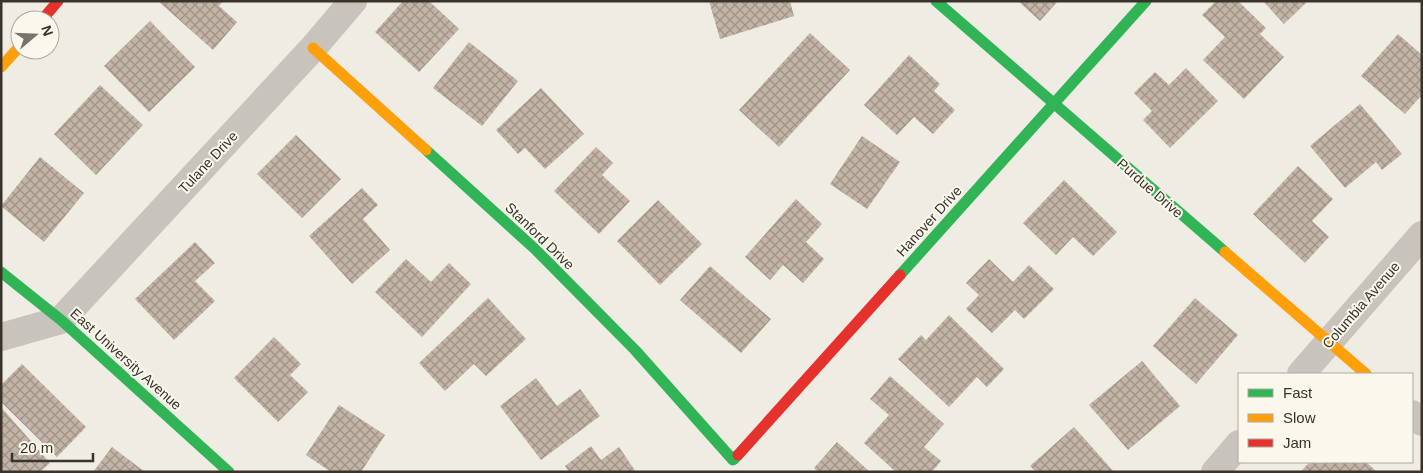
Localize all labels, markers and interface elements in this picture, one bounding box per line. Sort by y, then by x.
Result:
north arrow [10,10,60,60]
text: N [38,23,57,38]
street label: Tulane Drive [175,128,241,196]
street label: Purdue Drive [1114,155,1186,221]
street label: Hanover Drive [893,182,965,260]
street label: Stanford Drive [502,199,578,273]
street label: Columbia Avenue [1319,258,1403,352]
street label: East University Avenue [67,305,185,413]
legend [1238,373,1413,463]
text: Fast [1283,384,1313,401]
text: Slow [1283,409,1316,426]
scale bar [12,430,94,462]
text: Jam [1283,434,1311,451]
text: 20 m [20,439,53,456]

